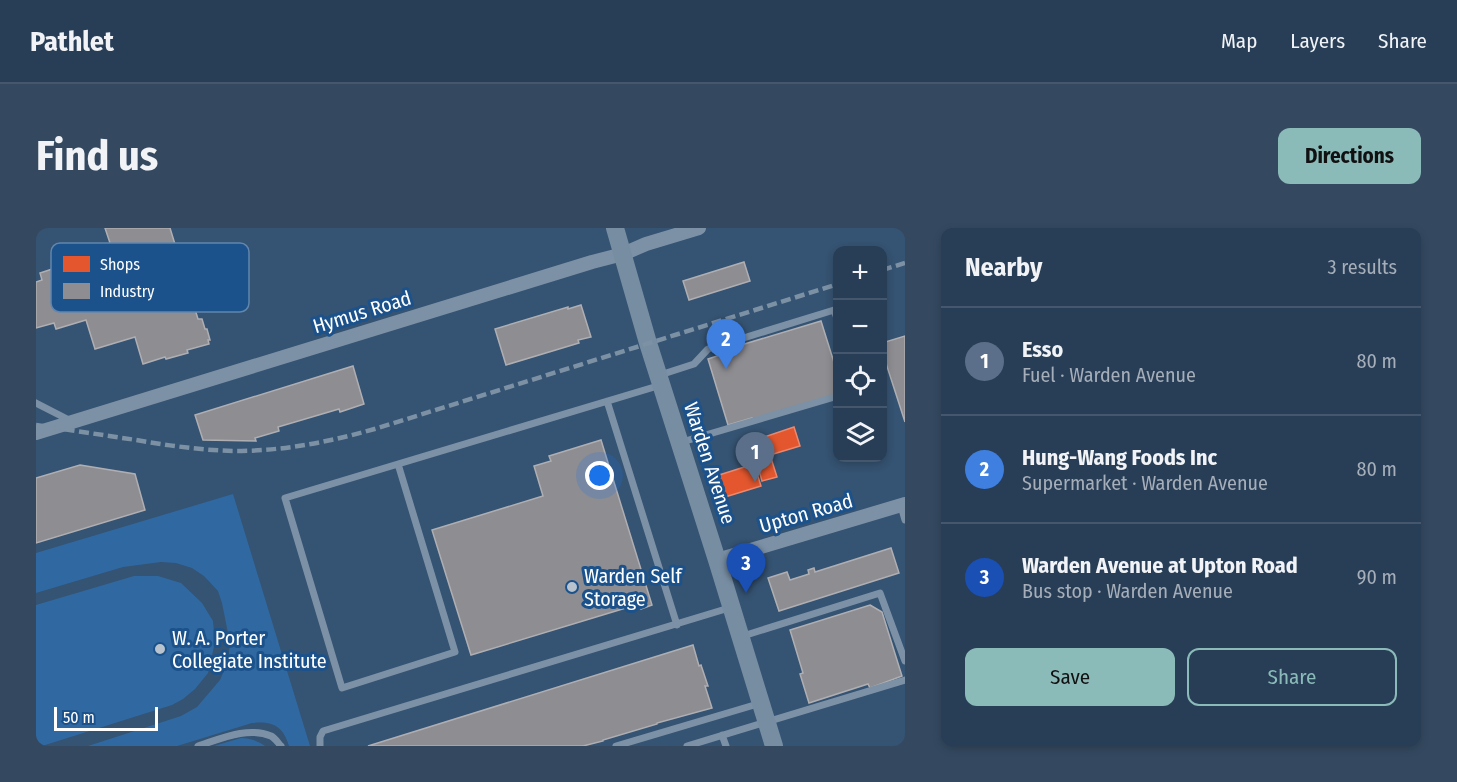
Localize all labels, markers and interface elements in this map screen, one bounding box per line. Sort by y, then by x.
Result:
text: Pathlet [30,25,114,58]
text: Map [1221,28,1257,54]
text: Layers [1290,28,1345,54]
text: Share [1378,28,1427,54]
button: Directions [1278,128,1421,184]
text: Find us [36,131,158,181]
legend [51,243,249,312]
map controls [833,246,887,462]
button: + [833,246,887,300]
text: Nearby [965,252,1042,283]
text: Shops [100,255,140,274]
text: 3 results [1328,255,1397,279]
text: Industry [100,282,155,301]
street label: Hymus Road [310,286,414,338]
button: − [833,300,887,354]
pin: 2 [706,320,746,369]
text: Esso [1022,336,1063,363]
text: 1 [980,349,989,373]
text: 80 m [1357,349,1397,373]
button: locate [833,354,887,408]
text: Fuel · Warden Avenue [1022,363,1196,387]
street label: Warden Avenue [679,399,741,527]
button: layers [833,408,887,462]
pin: 1 [736,432,774,482]
text: Hung-Wang Foods Inc [1022,444,1217,471]
text: 2 [980,457,989,481]
text: 80 m [1357,457,1397,481]
your location [585,461,614,490]
text: Supermarket · Warden Avenue [1022,471,1268,495]
street label: Upton Road [757,488,855,538]
pin: 3 [726,544,766,593]
text: Warden Avenue at Upton Road [1022,552,1298,579]
place label: Warden Self Storage [584,564,684,611]
text: 3 [980,565,989,589]
text: 90 m [1357,565,1397,589]
text: Bus stop · Warden Avenue [1022,579,1233,603]
marker: Warden Self Storage [565,580,579,594]
place label: W. A. Porter Collegiate Institute [172,626,327,673]
marker: W. A. Porter Collegiate Institute [153,642,167,656]
button: Save [965,648,1175,706]
button: Share [1187,648,1397,706]
scale bar [54,704,158,732]
text: 50 m [63,708,95,727]

